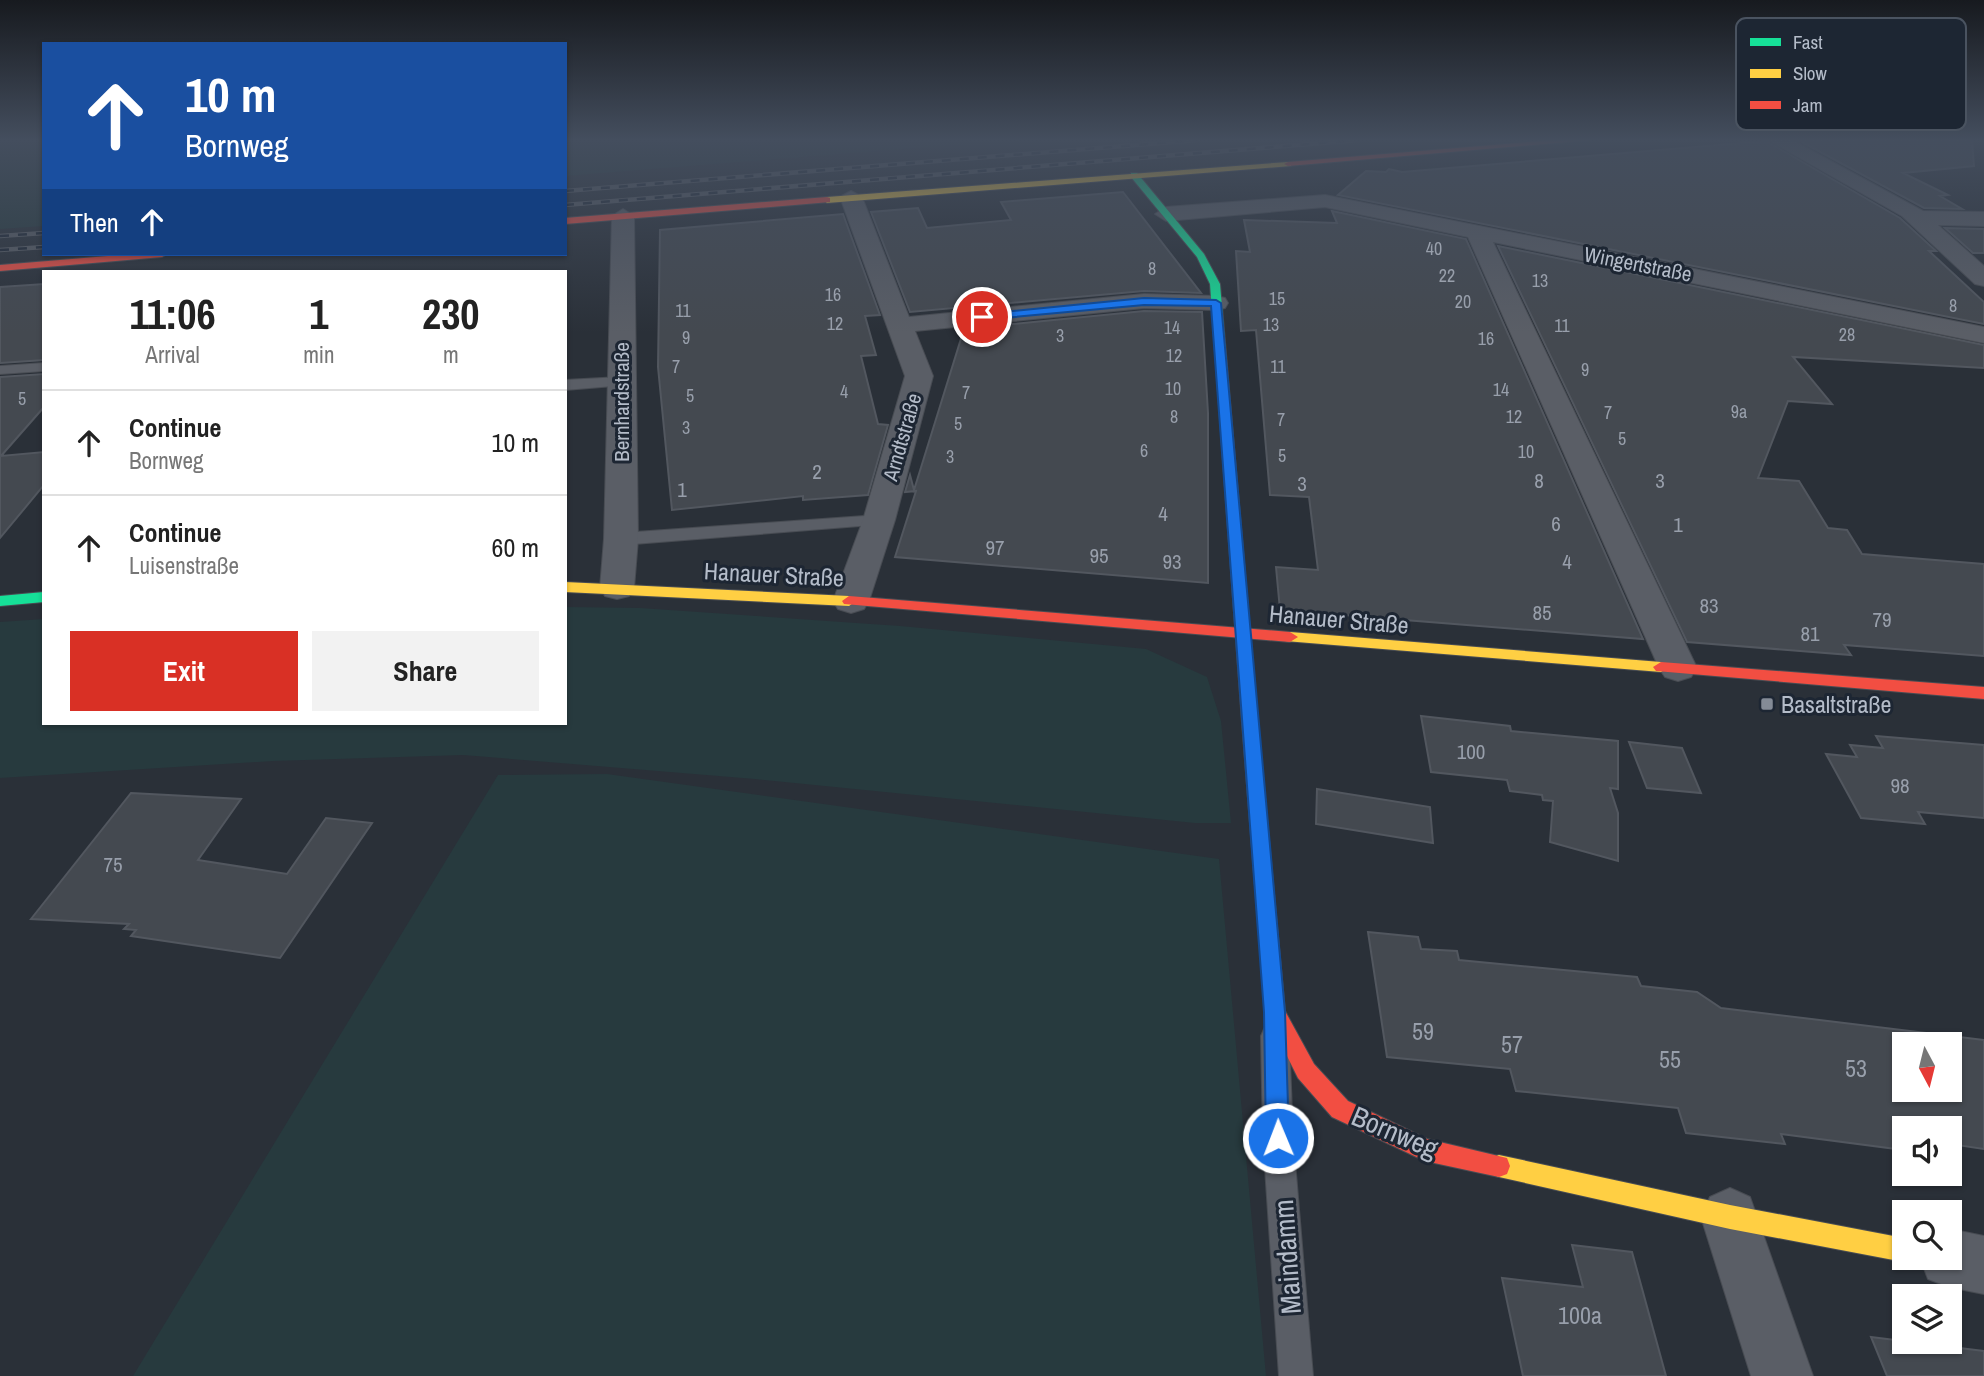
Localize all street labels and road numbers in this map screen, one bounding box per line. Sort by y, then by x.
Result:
street label: Wingertstraße [1582,239,1694,289]
street label: Bernhardstraße [607,342,636,462]
street label: Arndtstraße [875,390,928,485]
street label: Hanauer Straße [703,554,845,594]
street label: Hanauer Straße [1268,597,1410,641]
street label: Bornweg [1346,1097,1444,1167]
street label: Maindamm [1264,1198,1310,1316]

